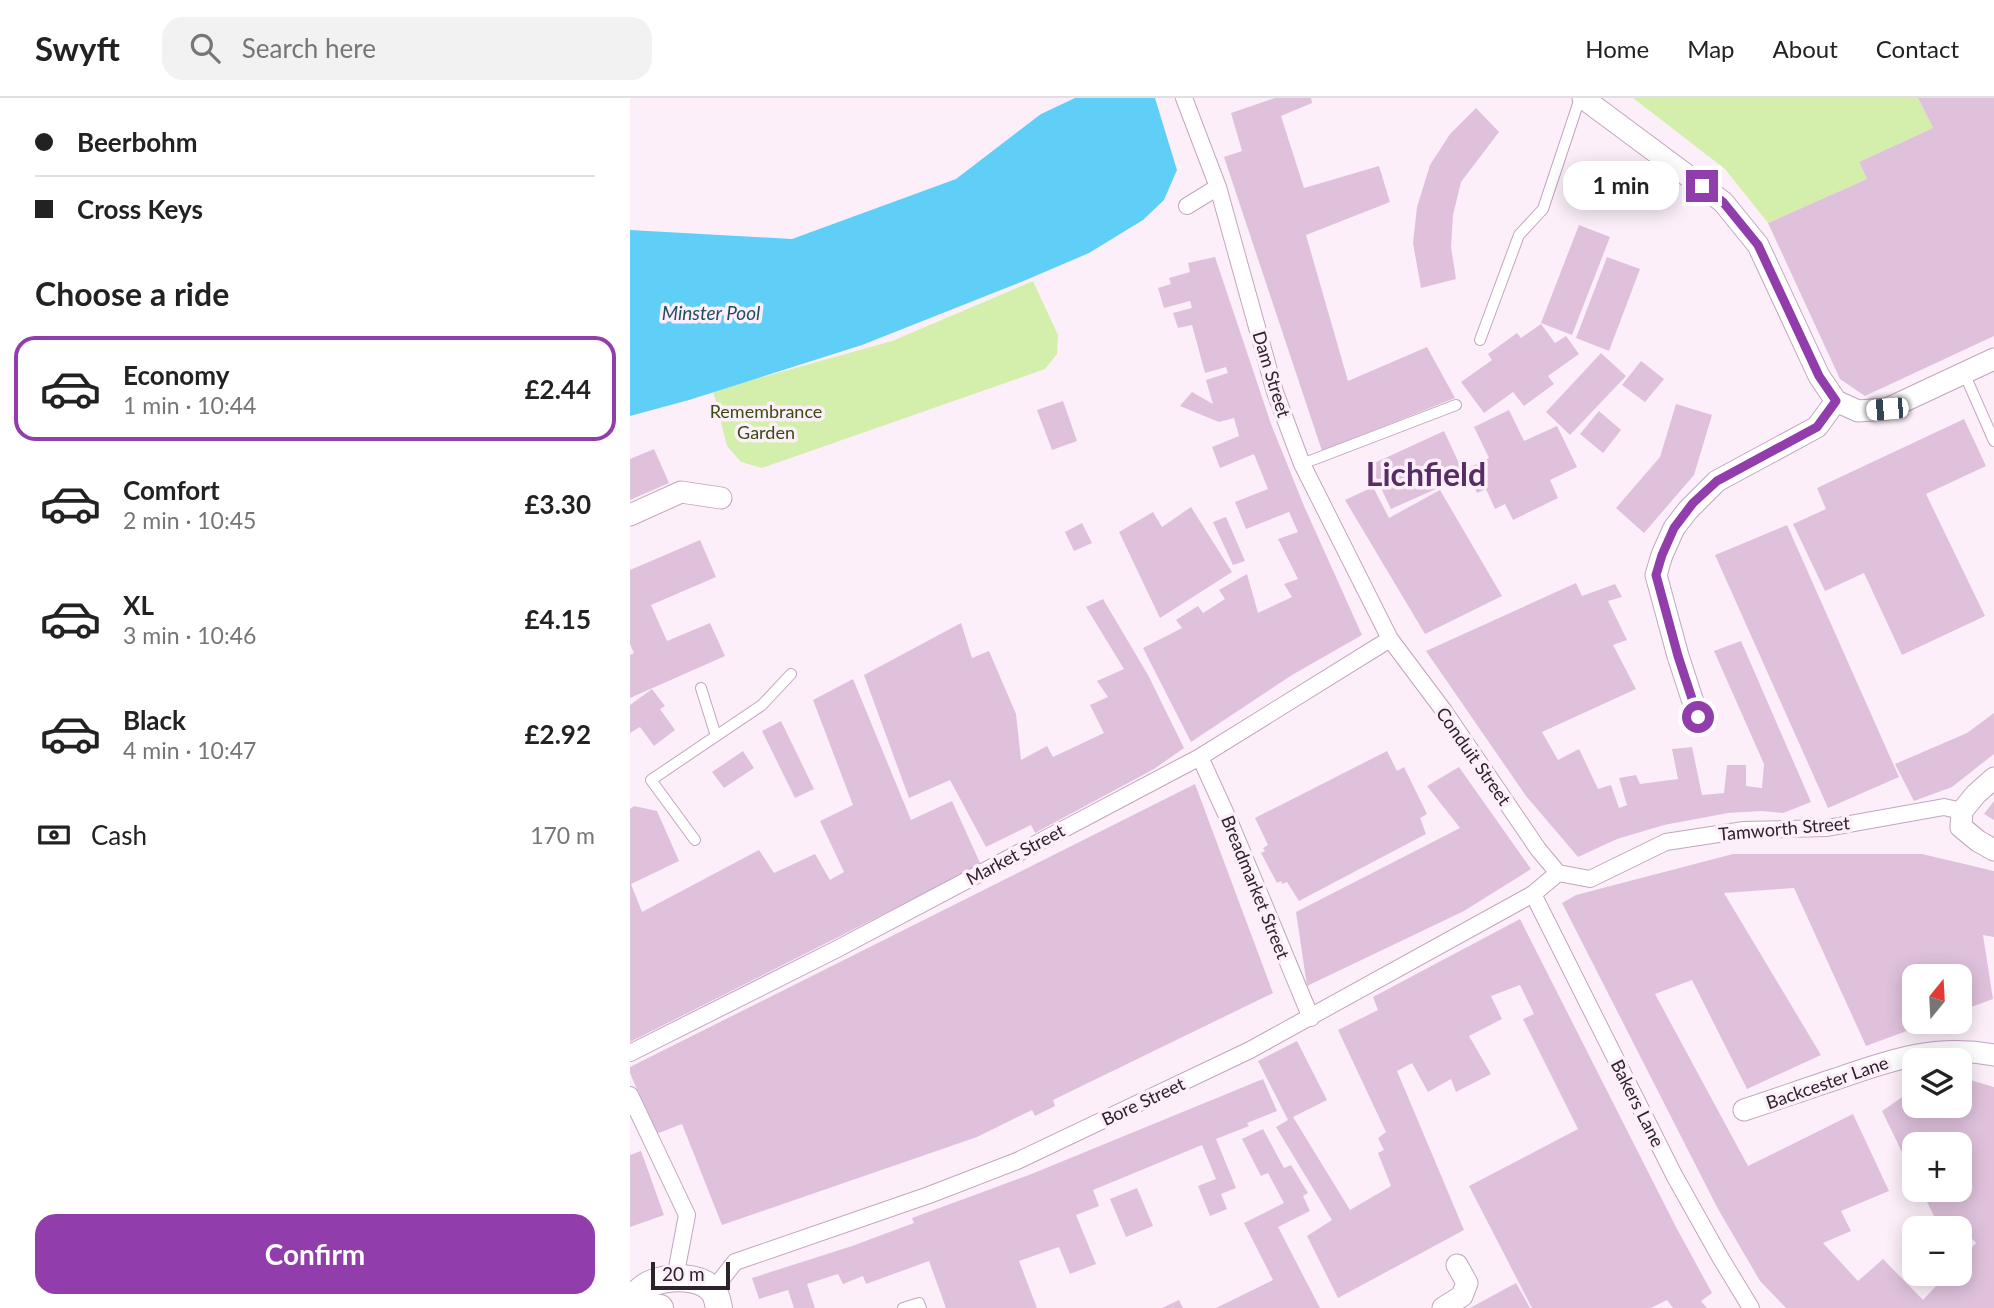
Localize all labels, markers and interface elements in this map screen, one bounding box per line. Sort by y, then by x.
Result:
search box [162,17,652,80]
text: Swyft [35,28,120,68]
icon: search [186,29,224,67]
text: Search here [242,32,376,64]
text: Home [1585,34,1649,63]
text: Map [1687,34,1735,63]
text: About [1773,34,1838,63]
text: Contact [1876,34,1959,63]
text: Beerbohm [77,126,198,158]
callout: 1 min [1562,162,1678,210]
route end [1686,170,1718,202]
text: 1 min [1592,171,1650,199]
text: Cross Keys [77,193,203,225]
text: Choose a ride [35,274,229,313]
water label: Minster Pool [662,301,760,324]
street label: Dam Street [1248,328,1296,420]
icon: car [39,357,102,420]
text: Economy [123,359,229,391]
text: £2.44 [525,373,591,405]
text: 1 min · 10:44 [123,391,256,419]
car [1866,397,1909,421]
park label: Remembrance Garden [710,400,822,443]
district label: Lichfield [1366,454,1486,493]
icon: car [39,472,102,535]
text: Comfort [123,474,220,506]
text: £3.30 [525,488,591,520]
text: 2 min · 10:45 [123,506,256,534]
icon: car [39,587,102,650]
text: XL [123,589,154,621]
text: £4.15 [525,603,591,635]
text: 3 min · 10:46 [123,621,256,649]
route start [1682,701,1714,733]
icon: car [39,702,102,765]
street label: Conduit Street [1432,703,1516,810]
text: Black [123,704,186,736]
text: £2.92 [525,718,591,750]
text: 4 min · 10:47 [123,736,256,764]
street label: Tamworth Street [1718,811,1851,845]
street label: Breadmarket Street [1217,812,1295,963]
icon: cash [35,816,73,854]
text: Cash [91,819,147,851]
street label: Market Street [962,819,1069,889]
text: 170 m [530,821,595,849]
north arrow [1902,964,1972,1034]
map controls [1902,964,1972,1286]
button: layers [1902,1048,1972,1118]
street label: Backcester Lane [1763,1051,1891,1113]
street label: Bakers Lane [1607,1056,1669,1150]
street label: Bore Street [1098,1072,1189,1130]
button: + [1902,1132,1972,1202]
button: Confirm [35,1214,595,1294]
button: − [1902,1216,1972,1286]
scale bar [651,1259,730,1291]
text: 20 m [662,1262,705,1285]

